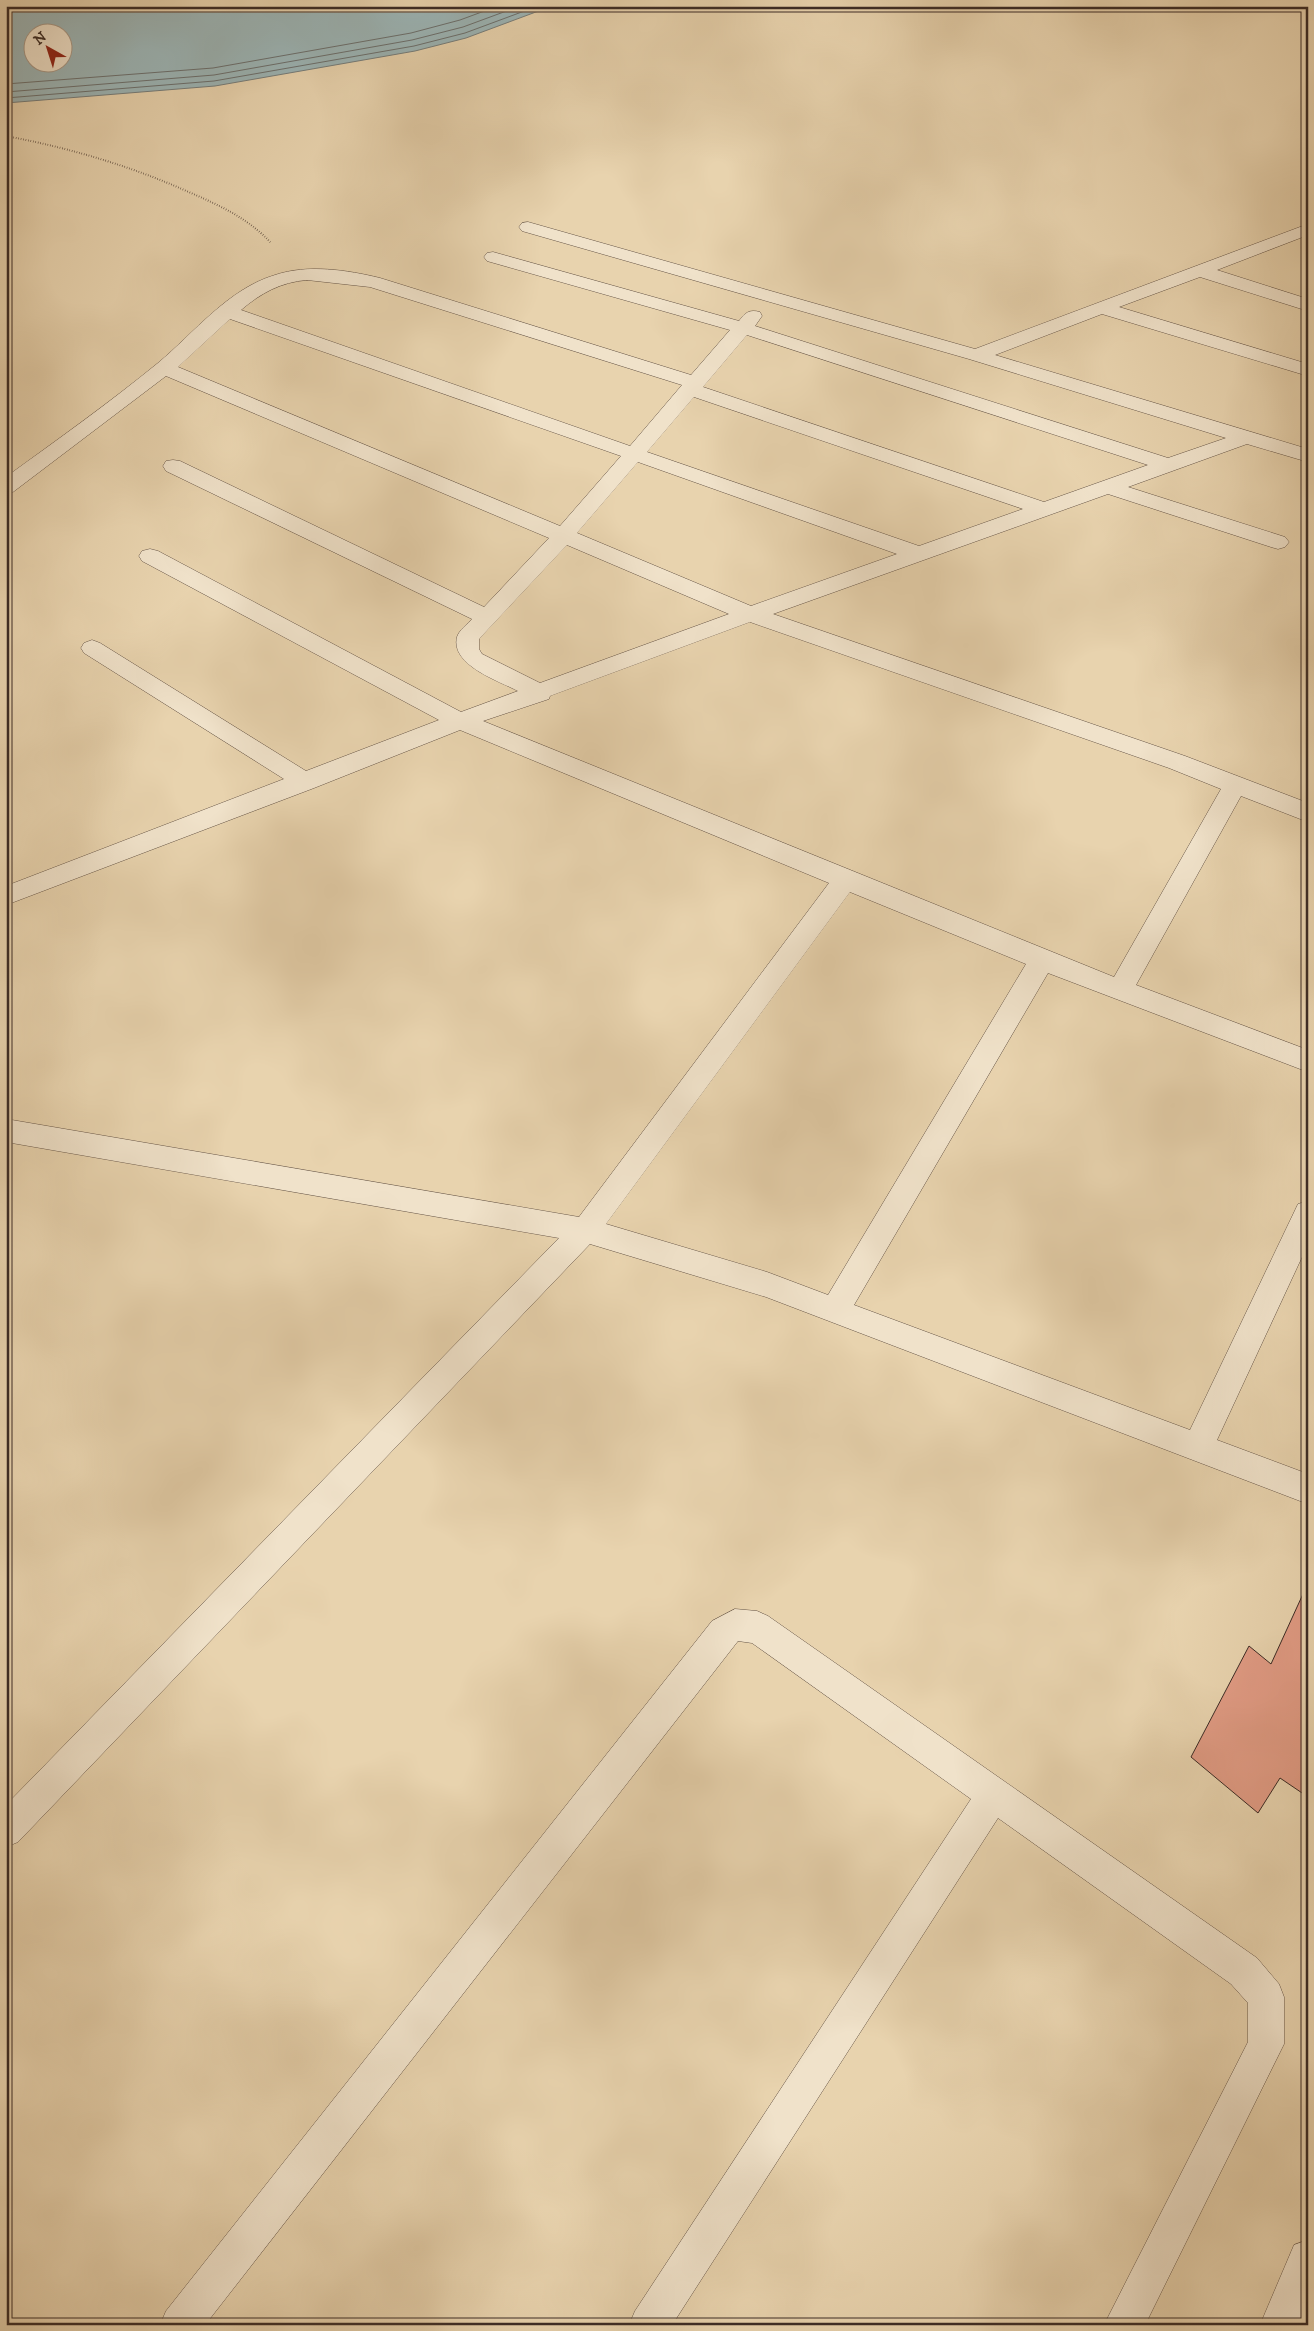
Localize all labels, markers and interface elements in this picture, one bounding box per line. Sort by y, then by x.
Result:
north arrow [22,22,72,72]
text: N [30,28,51,49]

